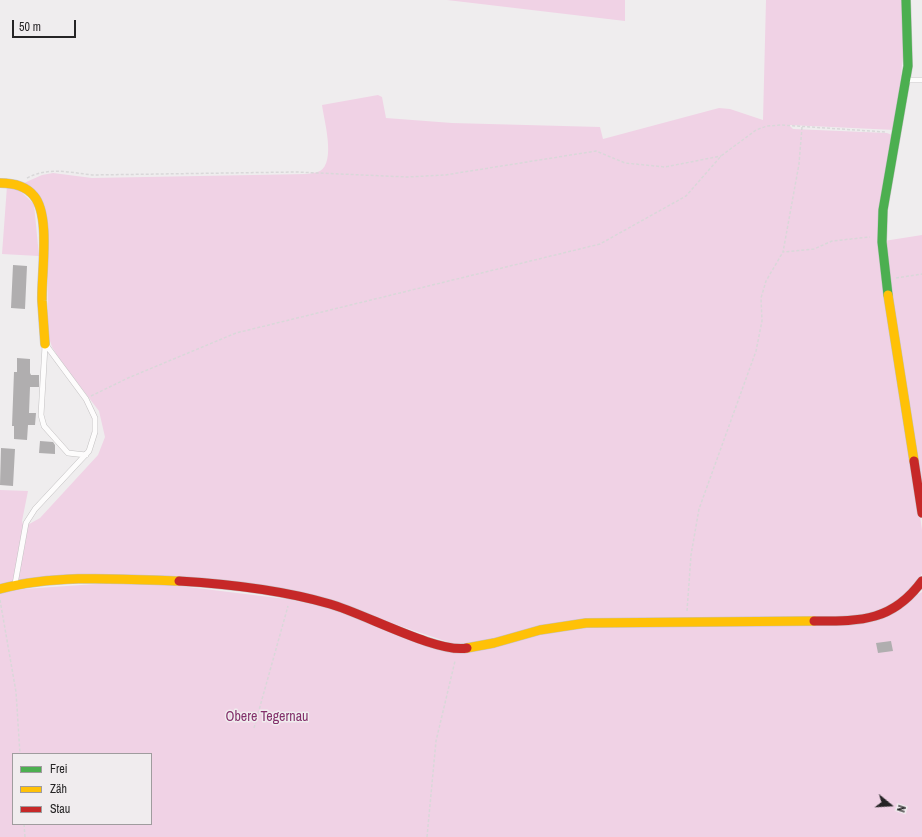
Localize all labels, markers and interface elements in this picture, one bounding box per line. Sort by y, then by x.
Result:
scale bar [14,12,78,38]
text: 50 m [19,19,41,35]
park label: Obere Tegernau [226,709,308,725]
legend [12,753,152,825]
text: Frei [50,761,68,777]
text: Zäh [50,781,67,797]
north arrow [870,785,910,825]
text: Stau [50,801,70,817]
text: N [894,803,909,814]

